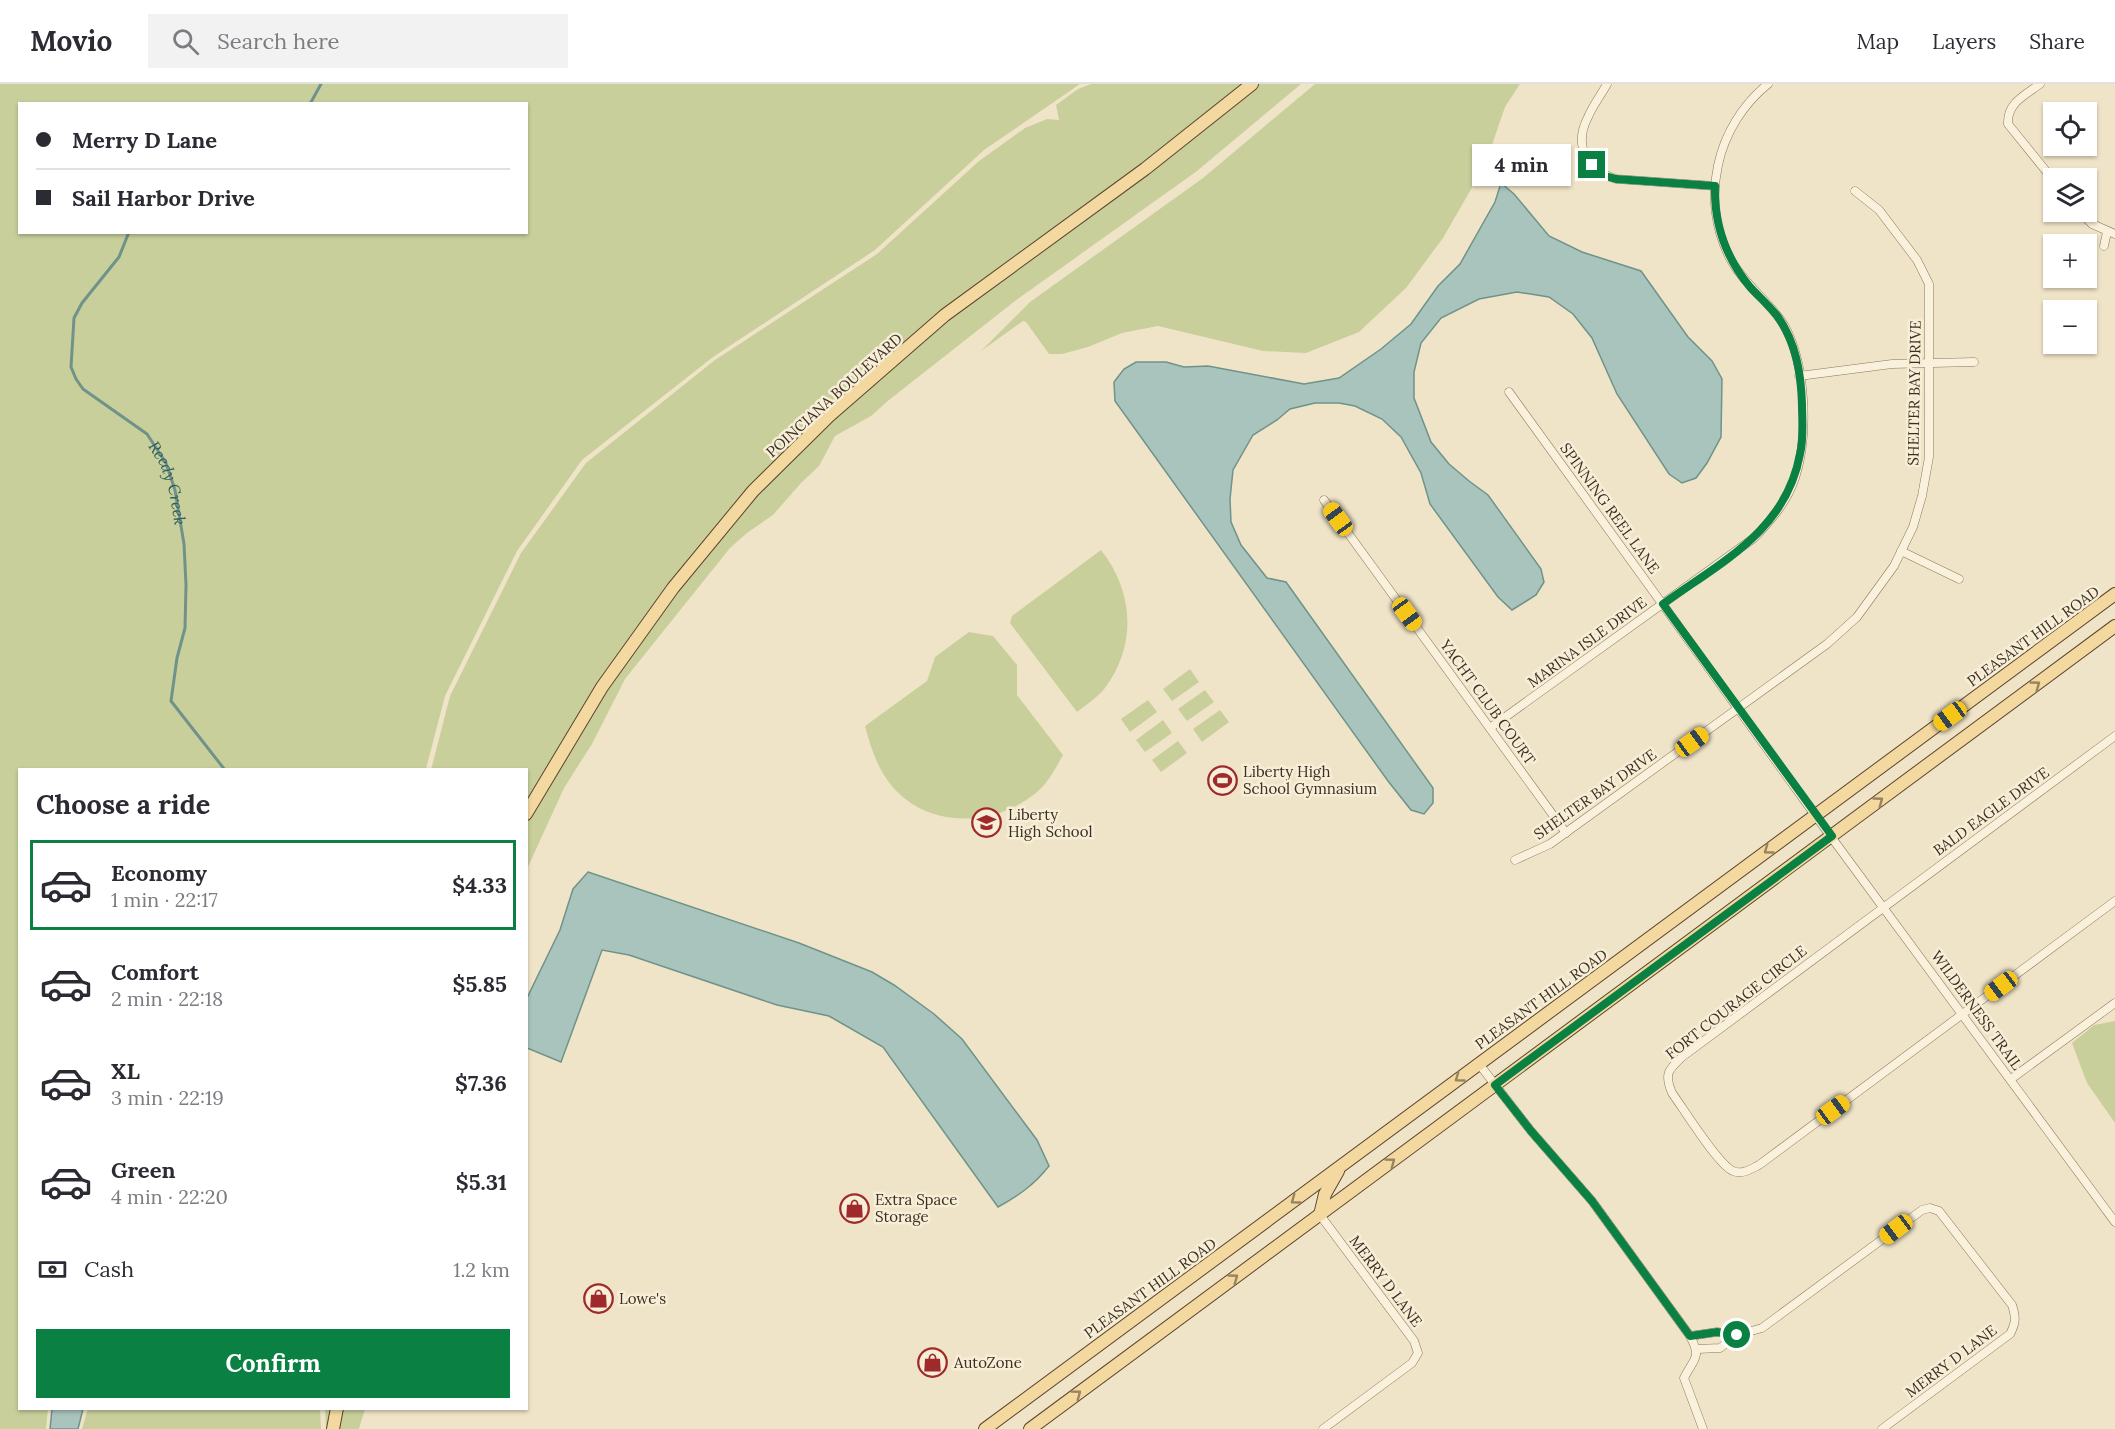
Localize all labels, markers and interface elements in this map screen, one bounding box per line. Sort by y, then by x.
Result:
search box [148,14,568,68]
text: Movio [30,23,112,59]
icon: search [169,25,202,58]
text: Search here [217,27,339,55]
text: Map [1856,28,1899,55]
text: Layers [1932,28,1996,55]
text: Share [2029,28,2085,55]
map controls [2043,102,2097,354]
button: locate [2043,102,2097,156]
text: Merry D Lane [72,126,217,154]
callout: 4 min [1472,144,1571,186]
route end [1578,151,1605,178]
text: 4 min [1495,152,1548,177]
button: layers [2043,168,2097,222]
text: Sail Harbor Drive [72,184,255,212]
button: + [2043,234,2097,288]
button: − [2043,300,2097,354]
street label: SHELTER BAY DRIVE [1903,320,1925,466]
street label: POINCIANA BOULEVARD [762,329,906,461]
water label: Reedy Creek [144,437,191,527]
street label: SPINNING REEL LANE [1556,439,1664,577]
car [1320,499,1356,539]
street label: PLEASANT HILL ROAD [1963,582,2103,690]
street label: MARINA ISLE DRIVE [1524,592,1650,692]
car [1389,594,1425,634]
street label: YACHT CLUB COURT [1436,635,1540,769]
one-way arrow [2029,681,2040,692]
car [1930,698,1970,734]
car [1672,724,1712,760]
street label: SHELTER BAY DRIVE [1530,745,1660,843]
place label: Liberty High School Gymnasium [1243,762,1377,798]
street label: BALD EAGLE DRIVE [1929,763,2053,859]
sports icon: Liberty High School Gymnasium [1206,764,1238,796]
text: Choose a ride [36,787,210,821]
one-way arrow [1872,797,1883,808]
place label: Liberty High School [1008,805,1093,841]
school or university icon: Liberty High School [971,807,1003,839]
one-way arrow [1764,843,1775,854]
icon: car [39,858,93,912]
text: Economy [111,859,207,887]
text: $4.33 [452,871,507,899]
text: 1 min · 22:17 [111,887,218,912]
street label: FORT COURAGE CIRCLE [1662,941,1810,1063]
street label: PLEASANT HILL ROAD [1471,945,1611,1053]
street label: WILDERNESS TRAIL [1927,947,2027,1074]
icon: car [39,957,93,1011]
text: Comfort [111,958,199,986]
car [1981,968,2021,1004]
text: $5.85 [453,970,507,998]
text: 2 min · 22:18 [111,986,223,1011]
icon: car [39,1056,93,1110]
text: XL [111,1057,140,1085]
text: $7.36 [455,1069,507,1097]
one-way arrow [1455,1071,1466,1082]
text: 3 min · 22:19 [111,1085,224,1110]
car [1813,1092,1853,1128]
icon: car [39,1155,93,1209]
text: Green [111,1156,176,1184]
one-way arrow [1384,1158,1395,1169]
text: $5.31 [456,1168,507,1196]
text: 4 min · 22:20 [111,1184,228,1209]
place label: Extra Space Storage [875,1190,957,1226]
shop icon: Extra Space Storage [838,1192,870,1224]
one-way arrow [1290,1193,1301,1204]
car [1876,1211,1916,1247]
street label: MERRY D LANE [1345,1232,1427,1330]
street label: PLEASANT HILL ROAD [1080,1234,1220,1342]
icon: cash [36,1253,69,1286]
text: Cash [84,1255,134,1283]
text: 1.2 km [453,1257,510,1282]
one-way arrow [1228,1274,1239,1285]
shop icon: Lowe's [582,1282,614,1314]
place label: Lowe's [619,1289,666,1308]
street label: MERRY D LANE [1902,1320,2000,1402]
route start [1723,1321,1750,1348]
button: Confirm [36,1329,510,1398]
shop icon: AutoZone [917,1346,949,1378]
place label: AutoZone [953,1353,1022,1372]
one-way arrow [1071,1390,1082,1401]

